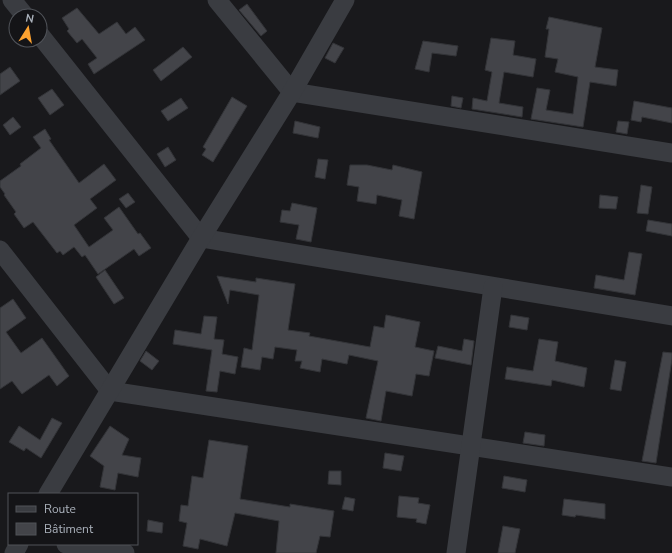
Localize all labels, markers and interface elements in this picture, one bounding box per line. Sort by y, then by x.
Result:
north arrow [8,8,48,48]
text: N [24,11,35,27]
legend [8,493,138,545]
text: Route [44,501,76,517]
text: Bâtiment [44,521,94,537]

